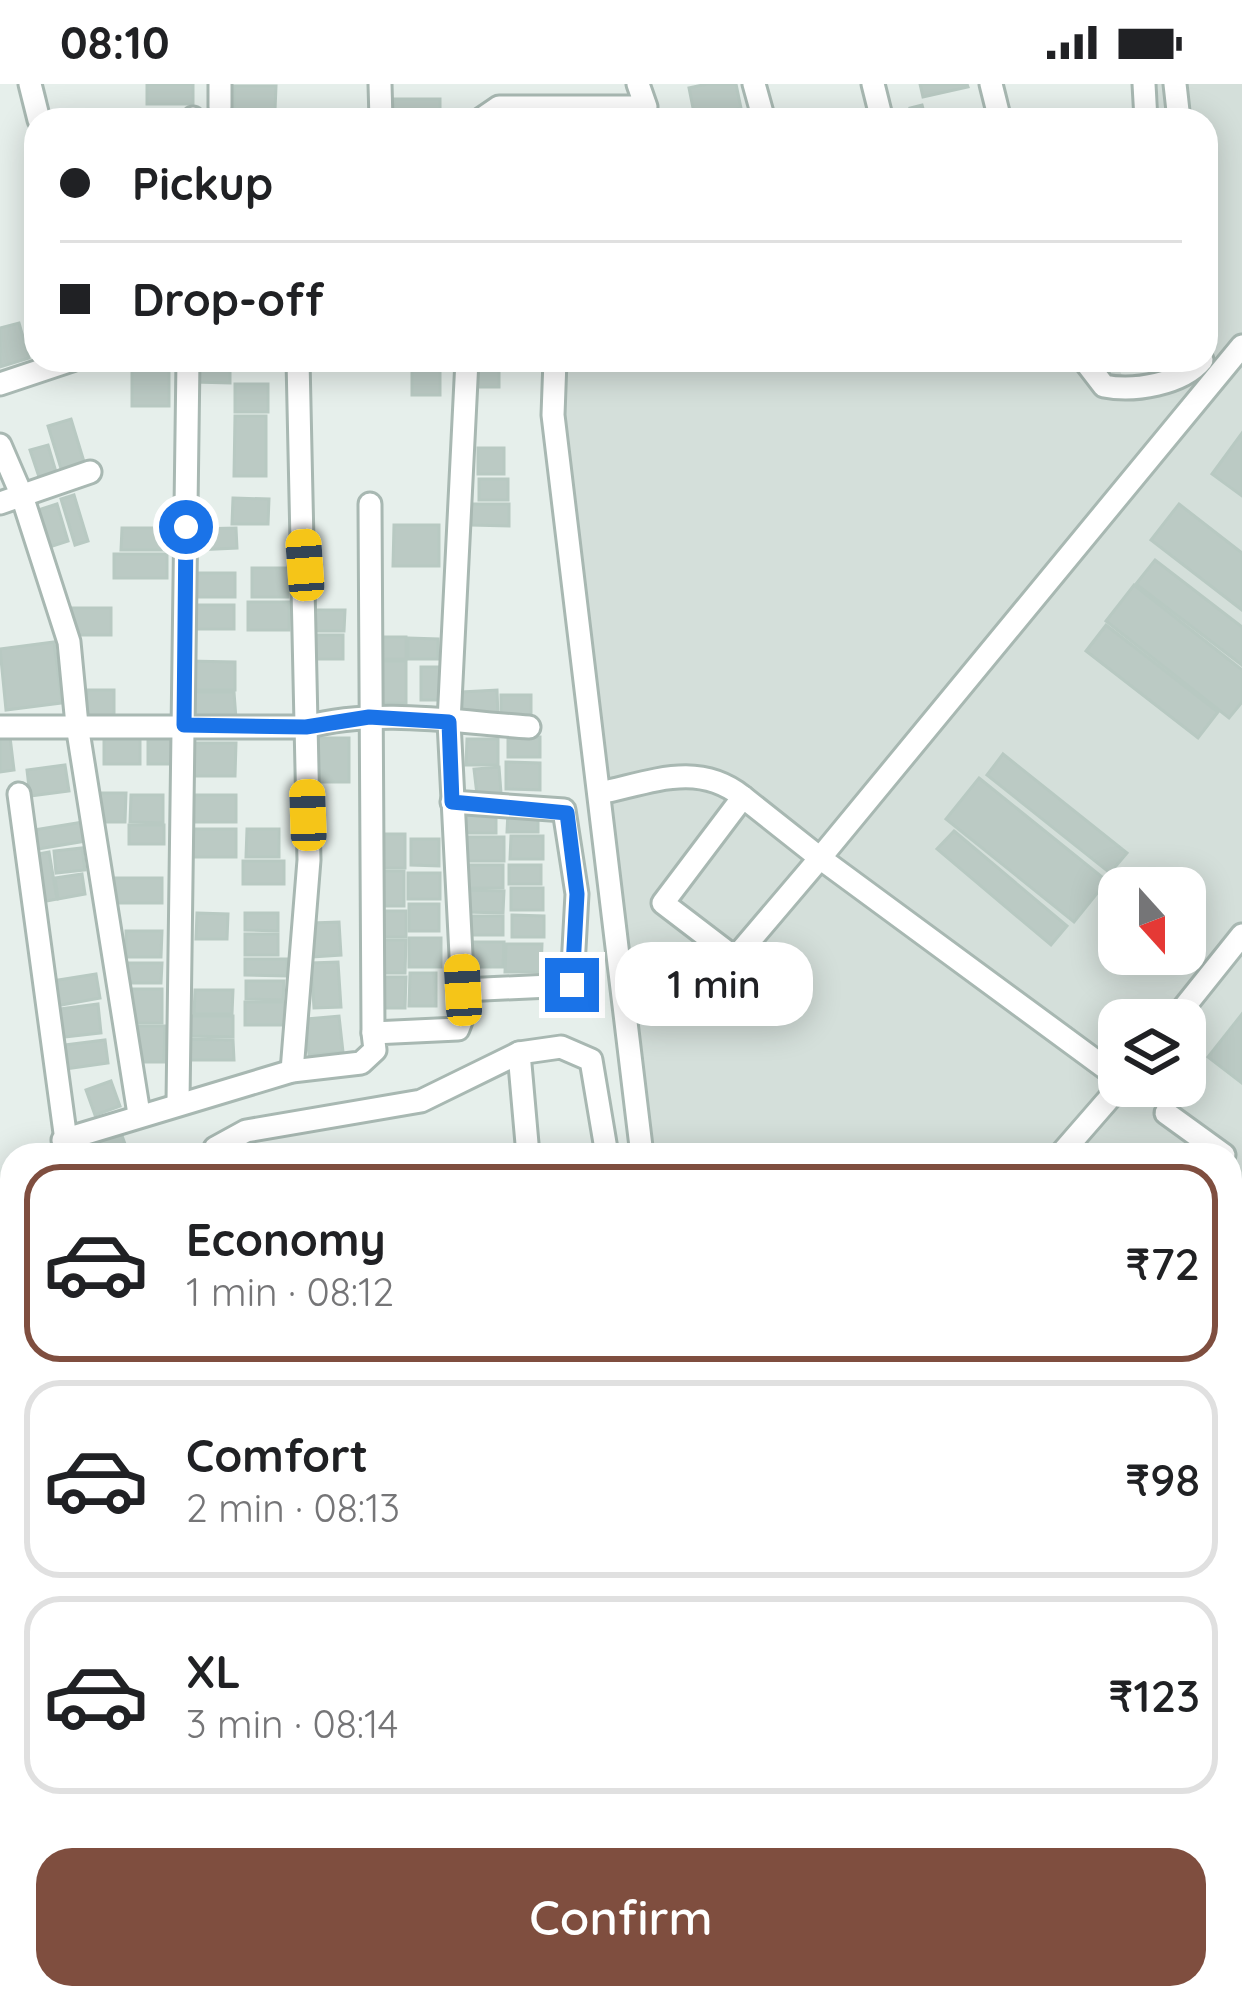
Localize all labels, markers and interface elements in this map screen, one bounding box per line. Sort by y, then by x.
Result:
text: 08:10 [60,14,170,70]
text: Pickup [132,155,273,211]
text: Drop-off [132,271,324,327]
route start [159,500,213,554]
car [285,528,325,602]
car [289,778,327,852]
north arrow [1098,867,1206,975]
map controls [1098,867,1206,1107]
callout: 1 min [614,943,812,1027]
car [443,953,483,1027]
route end [545,958,599,1012]
text: 1 min [667,959,761,1008]
button: layers [1098,999,1206,1107]
icon: car [42,1209,150,1317]
text: Economy [186,1211,386,1267]
text: ₹72 [1125,1235,1200,1291]
text: 1 min · 08:12 [186,1267,394,1316]
icon: car [42,1425,150,1533]
text: Comfort [186,1427,368,1483]
text: ₹98 [1125,1451,1200,1507]
text: 2 min · 08:13 [186,1483,400,1532]
icon: car [42,1641,150,1749]
text: XL [186,1643,241,1699]
text: ₹123 [1108,1667,1200,1723]
text: 3 min · 08:14 [186,1699,398,1748]
button: Confirm [36,1848,1206,1986]

